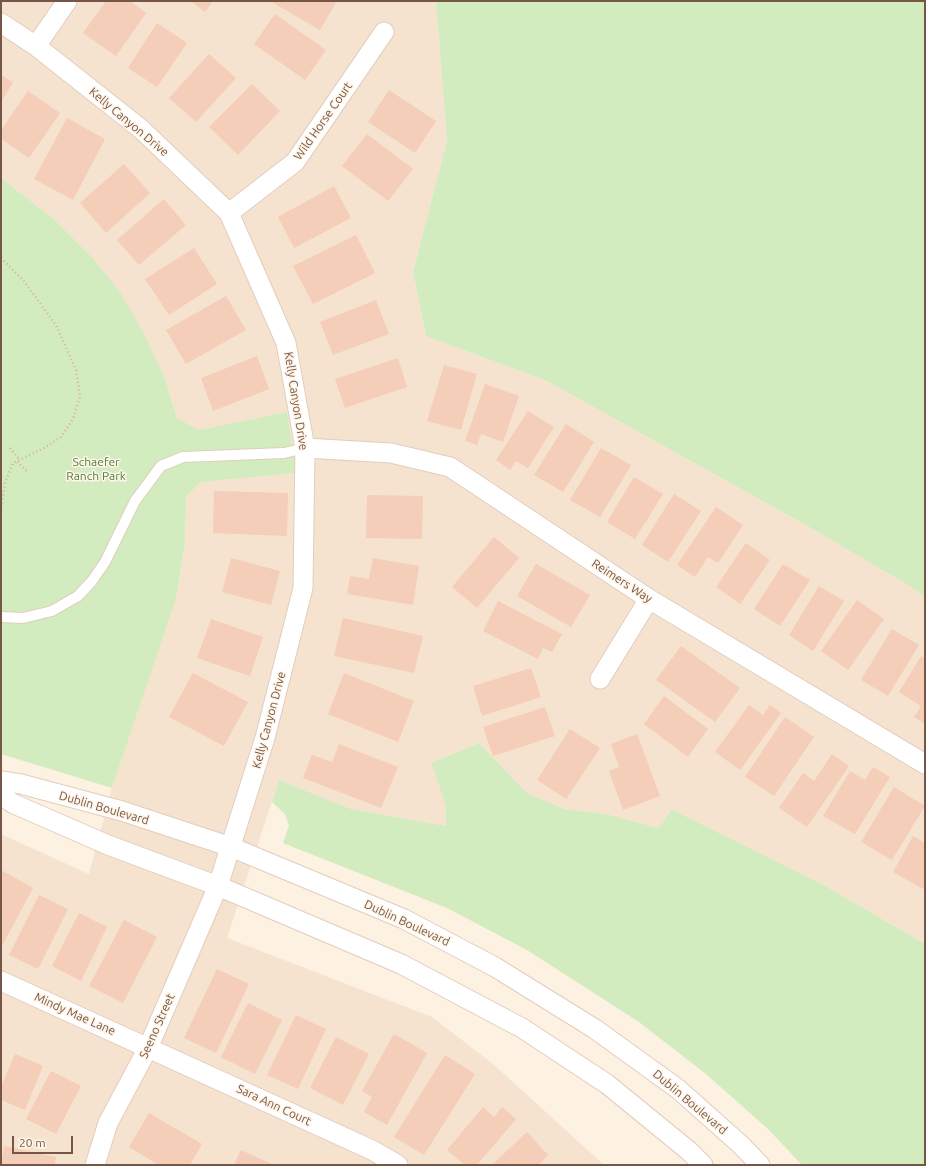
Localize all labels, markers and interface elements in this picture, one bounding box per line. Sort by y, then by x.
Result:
street label: Wild Horse Court [291,79,355,163]
street label: Kelly Canyon Drive [86,84,172,160]
street label: Kelly Canyon Drive [281,351,311,451]
park label: Schaefer Ranch Park [66,455,126,483]
street label: Reimers Way [589,556,655,606]
street label: Kelly Canyon Drive [249,670,289,770]
street label: Dublin Boulevard [57,788,151,828]
street label: Dublin Boulevard [362,897,452,949]
street label: Mindy Mae Lane [32,990,118,1038]
street label: Seeno Street [136,991,178,1061]
street label: Dublin Boulevard [650,1067,730,1137]
street label: Sara Ann Court [234,1081,314,1129]
scale bar [14,1128,75,1154]
text: 20 m [19,1136,46,1149]

